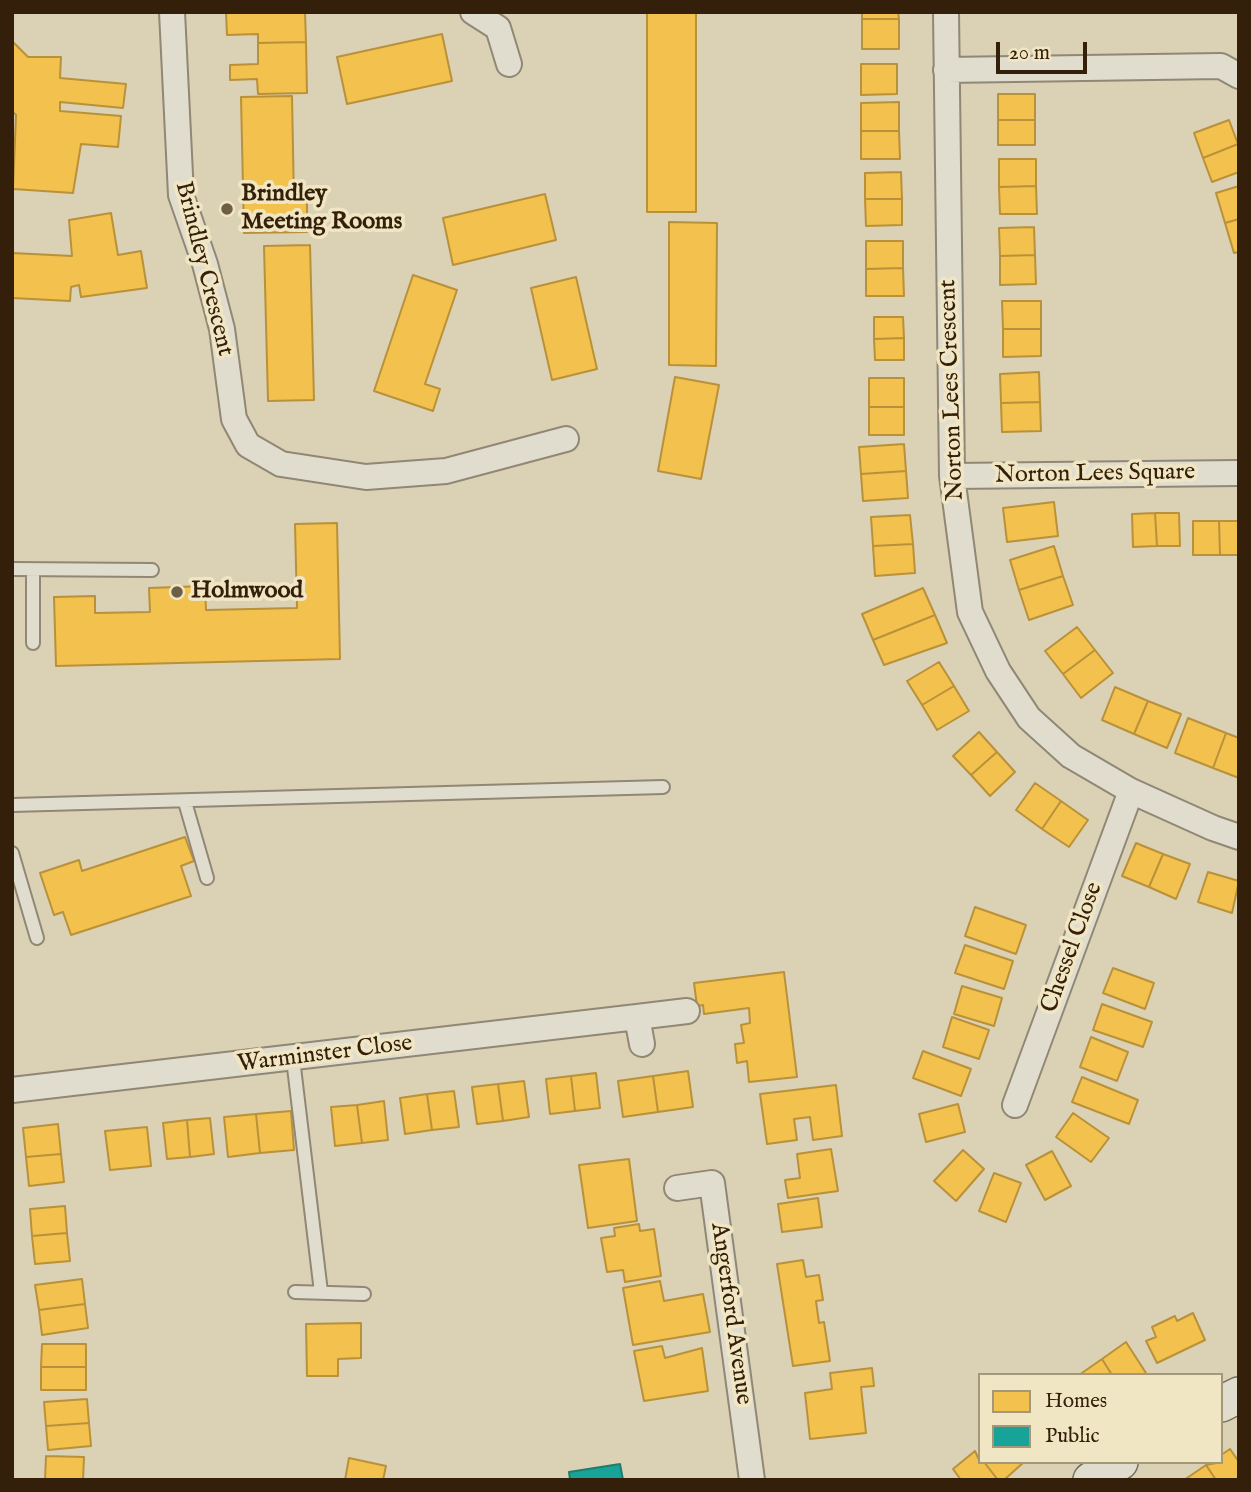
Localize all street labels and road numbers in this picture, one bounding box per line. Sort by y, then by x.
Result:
street label: Brindley Crescent [167,179,239,359]
street label: Norton Lees Crescent [935,279,971,501]
street label: Norton Lees Square [994,459,1196,491]
street label: Chessel Close [1036,879,1110,1017]
street label: Warminster Close [236,1030,414,1080]
street label: Angerford Avenue [703,1221,757,1407]

